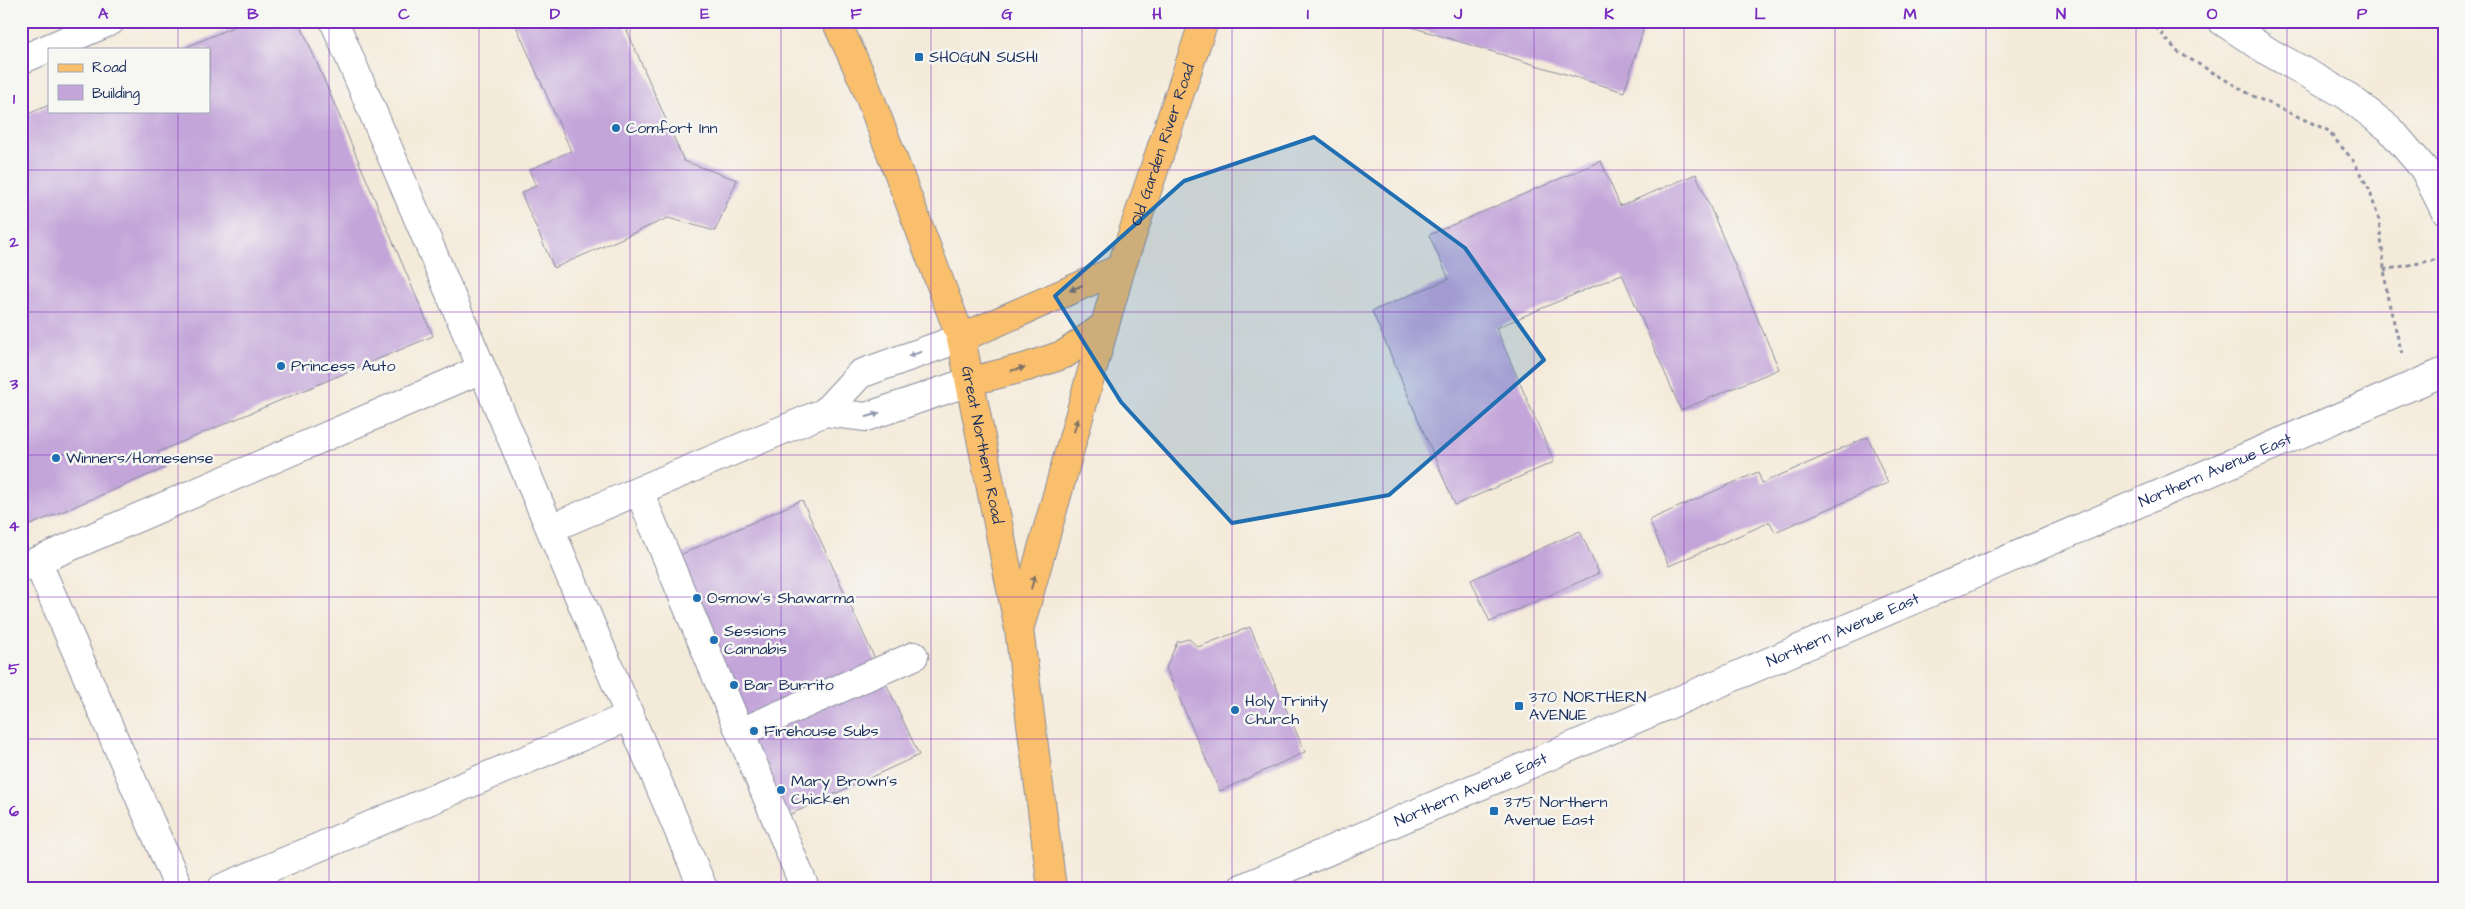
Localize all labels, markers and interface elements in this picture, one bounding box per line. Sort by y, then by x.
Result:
text: A [98,3,109,25]
text: B [247,3,259,25]
text: C [398,3,410,25]
text: D [550,3,561,25]
text: E [700,3,710,25]
text: F [850,3,862,25]
text: G [1001,3,1013,25]
text: H [1152,3,1162,25]
text: I [1307,3,1309,25]
text: J [1453,3,1463,25]
text: K [1604,3,1614,25]
text: L [1754,3,1766,25]
text: M [1903,3,1917,25]
text: N [2056,3,2066,25]
text: O [2207,3,2218,25]
text: P [2357,3,2368,25]
place label: SHOGUN SUSHI [929,46,1038,68]
legend [48,48,210,112]
marker: SHOGUN SUSHI [913,51,925,63]
text: Road [92,57,127,78]
street label: Old Garden River Road [1125,61,1200,229]
text: Building [92,83,140,105]
text: 1 [13,88,16,110]
place label: Comfort Inn [626,117,717,139]
marker: Comfort Inn [610,122,622,134]
text: 2 [8,231,19,253]
one-way arrow [1069,284,1083,292]
one-way arrow [907,351,922,359]
place label: Princess Auto [291,355,396,377]
marker: Princess Auto [275,360,287,372]
street label: Great Northern Road [956,364,1009,526]
one-way arrow [1010,365,1025,373]
text: 3 [9,373,19,395]
one-way arrow [866,410,881,418]
one-way arrow [1073,418,1081,433]
street label: Northern Avenue East [2135,427,2296,513]
place label: Winners/Homesense [66,447,214,469]
marker: Winners/Homesense [50,452,62,464]
text: 4 [9,515,20,537]
one-way arrow [1029,574,1037,589]
place label: Osmow’s Shawarma [707,587,854,609]
street label: Northern Avenue East [1763,587,1923,673]
marker: Osmow’s Shawarma [691,592,703,604]
place label: Sessions Cannabis [724,620,787,660]
marker: Sessions Cannabis [708,634,720,646]
text: 5 [8,658,20,680]
place label: Bar Burrito [744,674,834,696]
marker: Bar Burrito [728,679,740,691]
place label: 370 NORTHERN AVENUE [1529,686,1646,726]
place label: Holy Trinity Church [1245,690,1329,730]
marker: 370 NORTHERN AVENUE [1513,700,1525,712]
marker: Holy Trinity Church [1229,704,1241,716]
place label: Firehouse Subs [764,720,879,742]
marker: Firehouse Subs [748,725,760,737]
street label: Northern Avenue East [1391,747,1551,832]
place label: Mary Brown’s Chicken [791,770,897,810]
marker: Mary Brown’s Chicken [775,784,787,796]
place label: 375 Northern Avenue East [1504,791,1607,831]
text: 6 [9,800,19,822]
marker: 375 Northern Avenue East [1488,805,1500,817]

